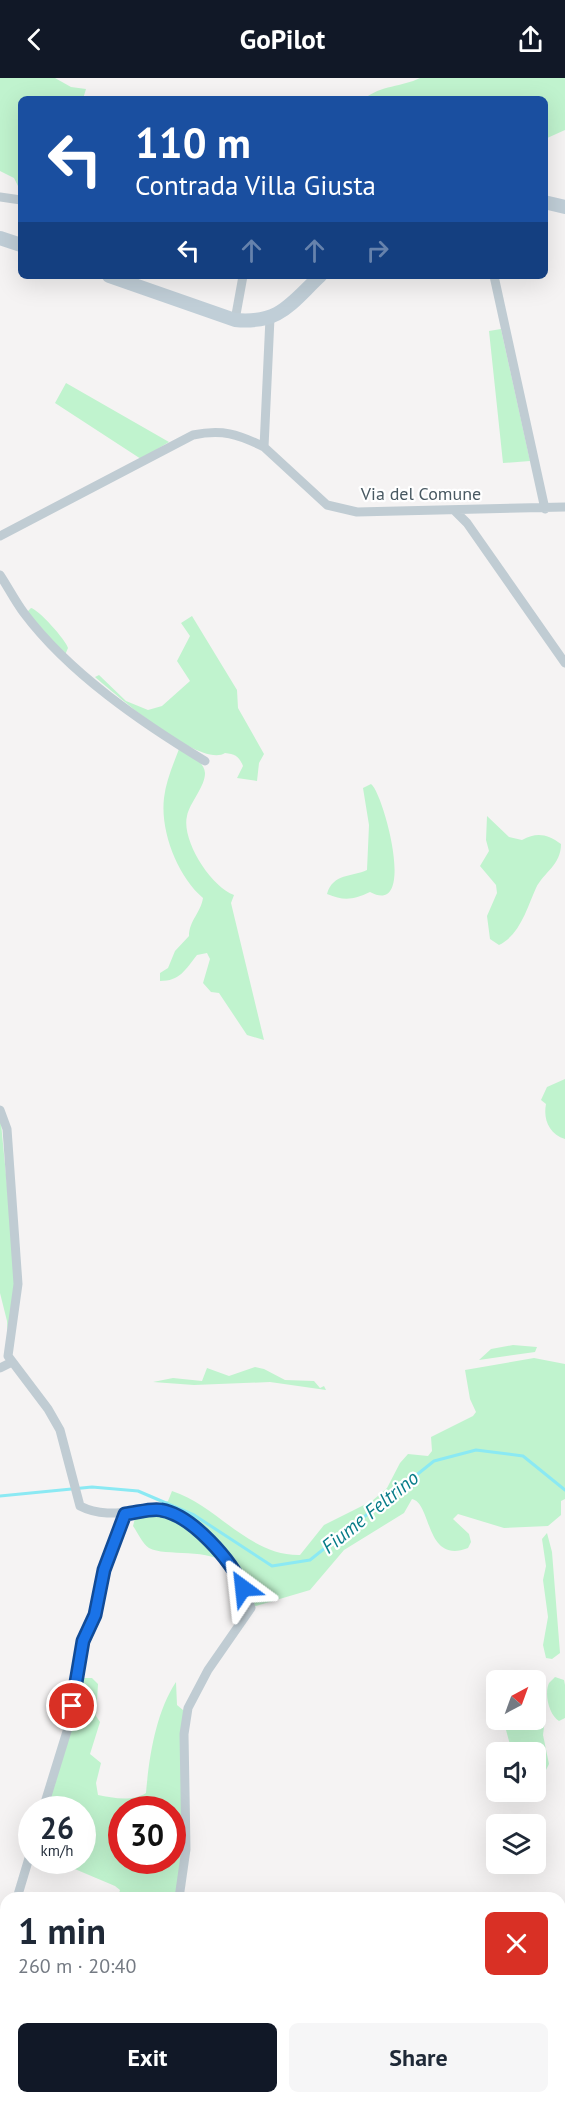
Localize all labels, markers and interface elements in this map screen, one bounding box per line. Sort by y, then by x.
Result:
text: GoPilot [240,22,325,56]
icon: back [18,23,51,56]
icon: share [514,23,547,56]
text: 110 m [135,115,251,170]
icon: left [36,120,114,198]
text: Contrada Villa Giusta [135,168,376,202]
icon: left [172,234,205,267]
icon: ahead [235,234,268,267]
icon: ahead [298,234,331,267]
icon: right [361,234,394,267]
street label: Via del Comune [360,482,481,505]
water label: Fiume Feltrino [316,1465,424,1559]
position arrow [211,1556,275,1620]
north arrow [486,1670,546,1730]
map controls [486,1670,546,1874]
pin [46,1680,97,1731]
icon: arrive [55,1689,88,1722]
button: sound [486,1742,546,1802]
speed limit sign: 30 [108,1796,186,1874]
text: 26 [40,1808,74,1847]
button: layers [486,1814,546,1874]
text: km/h [41,1841,73,1860]
text: 1 min [18,1907,106,1954]
button: close [485,1912,548,1975]
text: 260 m · 20:40 [18,1953,136,1979]
button: Exit [18,2023,277,2092]
button: Share [289,2023,548,2092]

